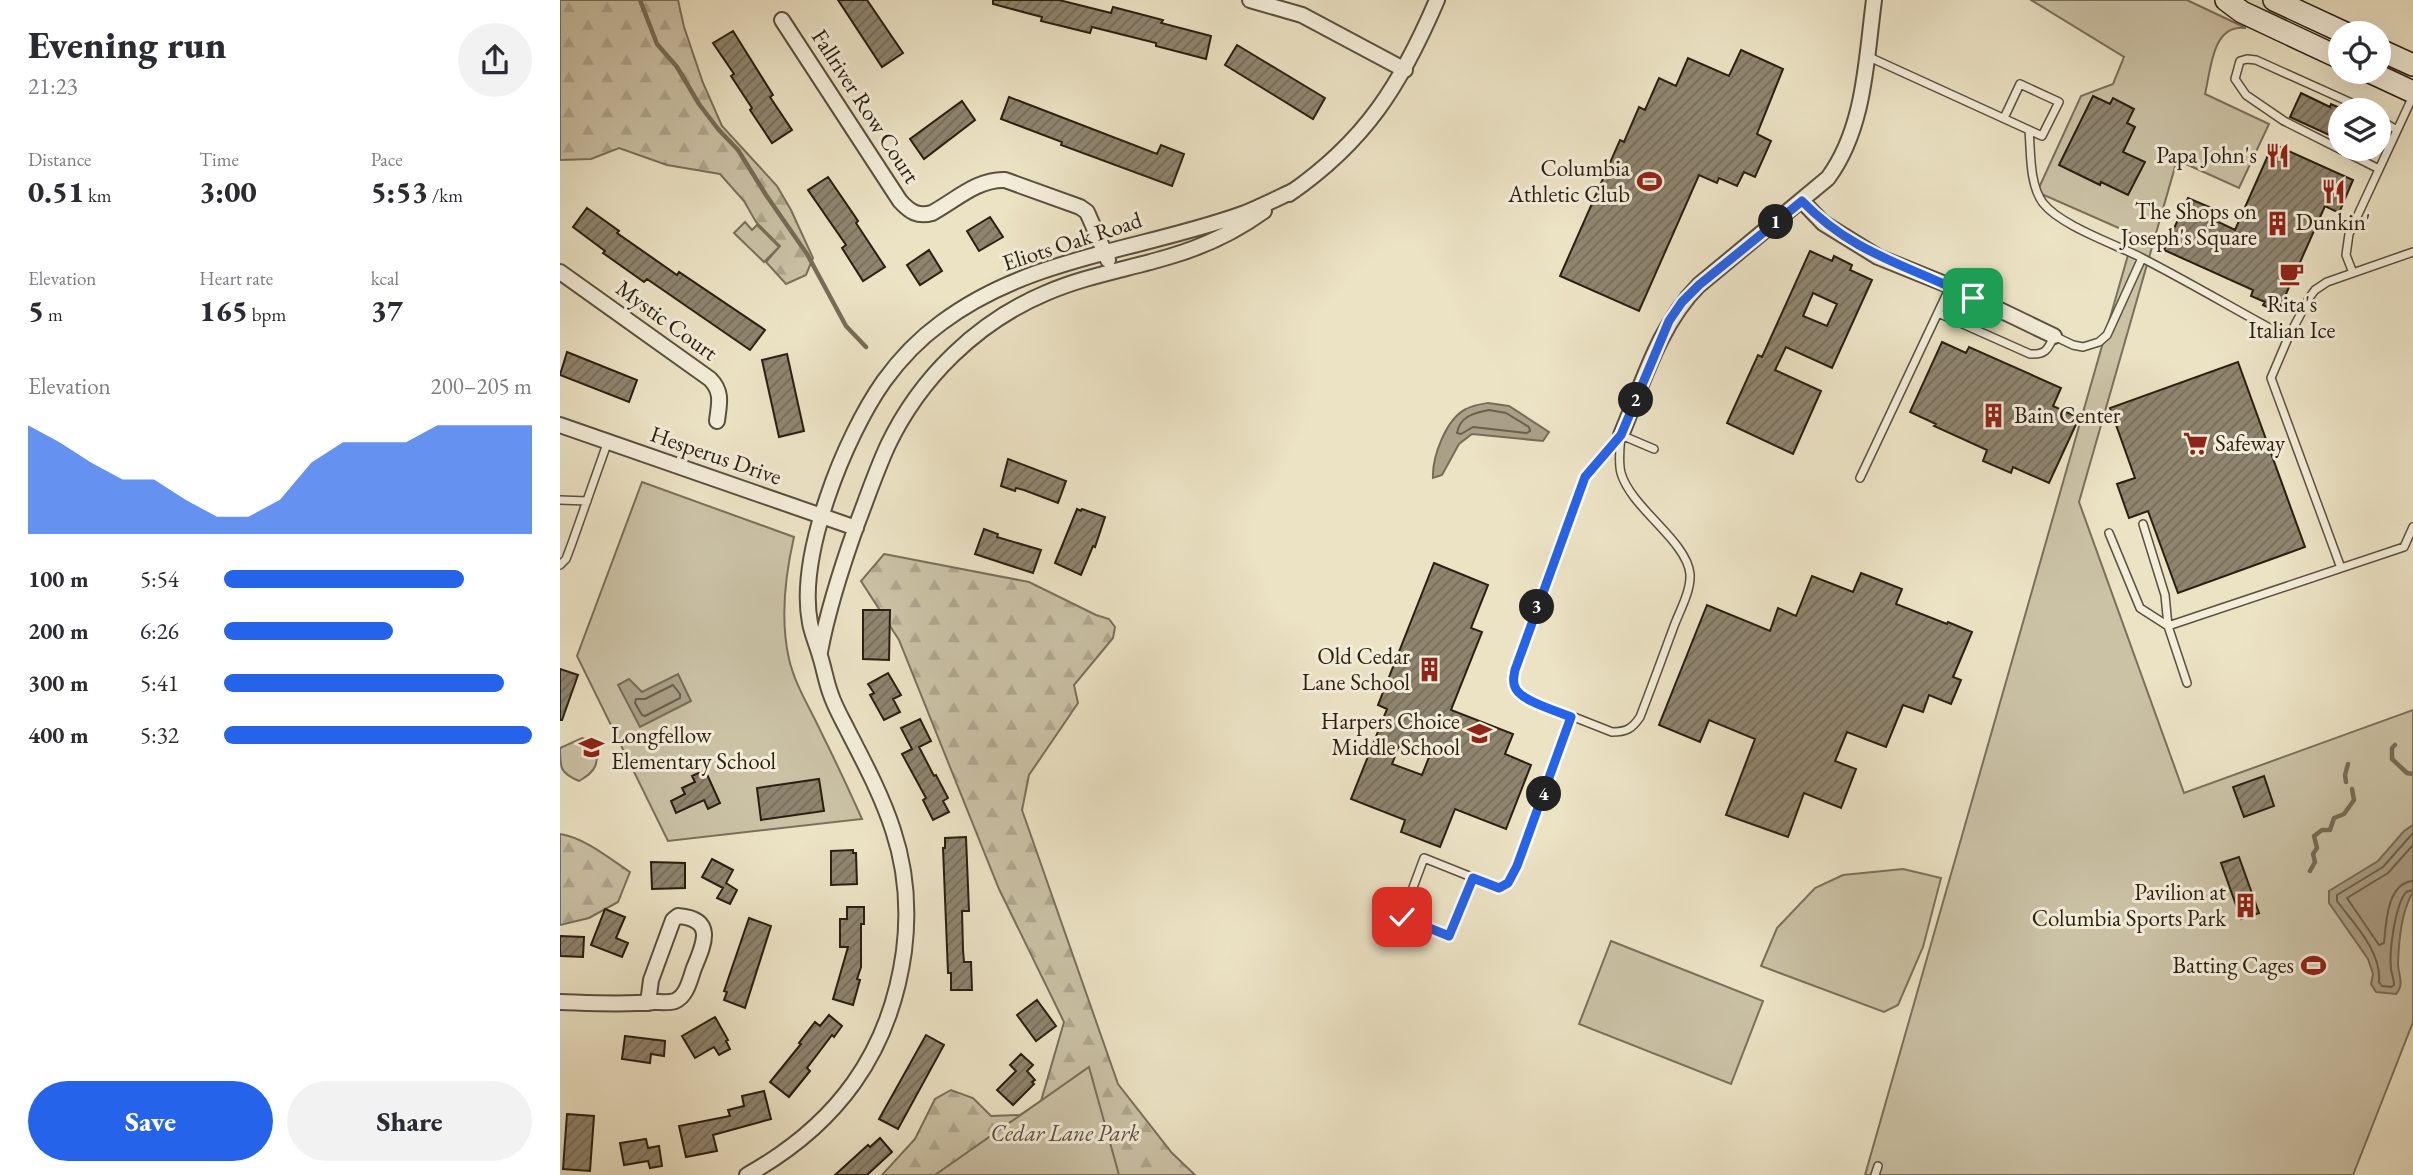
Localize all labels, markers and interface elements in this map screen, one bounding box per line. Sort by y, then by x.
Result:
text: Evening run [28,20,226,69]
map controls [2328,21,2391,161]
button: locate [2328,21,2391,84]
button: share [458,23,532,97]
street label: Fallriver Row Court [805,23,927,189]
text: 21:23 [28,71,78,101]
button: layers [2328,98,2391,161]
place label: Papa John's [2156,140,2257,170]
restaurant icon: Papa John's [2263,141,2291,169]
text: Distance [28,147,91,172]
text: Time [199,147,239,172]
text: Pace [371,147,403,172]
place label: Columbia Athletic Club [1507,153,1631,209]
sports icon: Columbia Athletic Club [1636,167,1664,195]
text: 0.51 [28,172,84,211]
text: 3:00 [199,172,257,211]
text: 5:53 [371,172,428,211]
restaurant icon: Dunkin' [2319,178,2347,206]
text: km [84,183,112,208]
text: /km [428,183,463,208]
place label: The Shops on Joseph's Square [2119,196,2257,252]
street label: Eliots Oak Road [998,204,1146,278]
pin: 1 [1758,204,1794,240]
place label: Dunkin' [2296,207,2370,237]
text: 1 [1770,209,1781,234]
building icon: The Shops on Joseph's Square [2263,210,2291,238]
cafe icon: Rita's Italian Ice [2278,260,2306,288]
text: Elevation [28,266,96,291]
text: Heart rate [199,266,273,291]
text: kcal [371,266,399,291]
pin [1943,268,2003,328]
street label: Mystic Court [610,273,725,368]
icon: arrive [1954,279,1992,317]
place label: Rita's Italian Ice [2249,289,2336,345]
text: 5 [28,291,44,330]
text: 165 [199,291,248,330]
text: 37 [371,291,403,330]
text: m [44,302,63,327]
text: bpm [248,302,286,327]
text: Elevation [28,371,111,401]
text: 200–205 m [431,371,532,401]
pin: 2 [1618,382,1654,418]
text: 2 [1630,387,1641,412]
place label: Bain Center [2014,400,2121,430]
building icon: Bain Center [1980,401,2008,429]
street label: Hesperus Drive [646,419,786,491]
place label: Safeway [2215,428,2286,458]
supermarket icon: Safeway [2181,429,2209,457]
text: 100 m [28,564,89,594]
text: 5:54 [140,564,179,594]
pin: 3 [1520,590,1555,624]
text: 3 [1531,594,1542,619]
text: 200 m [28,616,89,646]
text: 6:26 [140,616,179,646]
place label: Old Cedar Lane School [1302,641,1410,697]
building icon: Old Cedar Lane School [1416,655,1444,683]
text: 300 m [28,668,89,698]
text: 5:41 [140,668,179,698]
place label: Harpers Choice Middle School [1321,706,1460,762]
text: 400 m [28,720,89,750]
text: 5:32 [140,720,179,750]
place label: Longfellow Elementary School [611,720,777,776]
school or university icon: Harpers Choice Middle School [1466,720,1494,748]
school or university icon: Longfellow Elementary School [577,734,605,762]
pin: 4 [1527,776,1562,812]
text: 4 [1538,781,1549,806]
place label: Pavilion at Columbia Sports Park [2032,877,2227,933]
pin [1372,887,1432,947]
building icon: Pavilion at Columbia Sports Park [2232,891,2260,919]
icon: check [1383,898,1421,936]
place label: Batting Cages [2173,950,2294,980]
sports icon: Batting Cages [2300,951,2328,979]
button: Save [28,1081,273,1161]
button: Share [287,1081,532,1161]
park label: Cedar Lane Park [990,1118,1140,1148]

